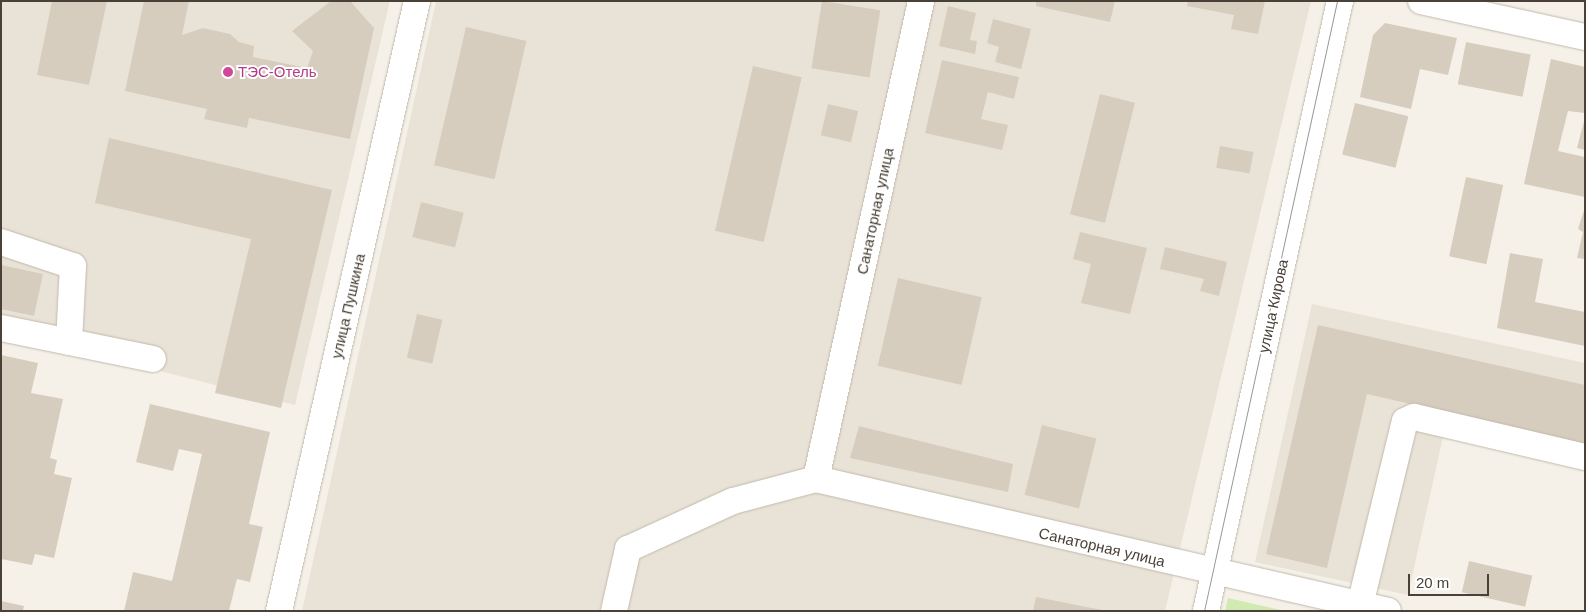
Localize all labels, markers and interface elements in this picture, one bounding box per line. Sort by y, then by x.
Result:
place label: ТЭС-Отель [238,63,317,81]
marker: ТЭС-Отель [222,66,234,78]
street label: Санаторная улица [853,146,897,276]
street label: улица Пушкина [327,252,369,360]
street label: улица Кирова [1254,257,1292,355]
street label: Санаторная улица [1037,524,1167,570]
scale bar [1411,564,1492,596]
text: 20 m [1416,574,1449,591]

